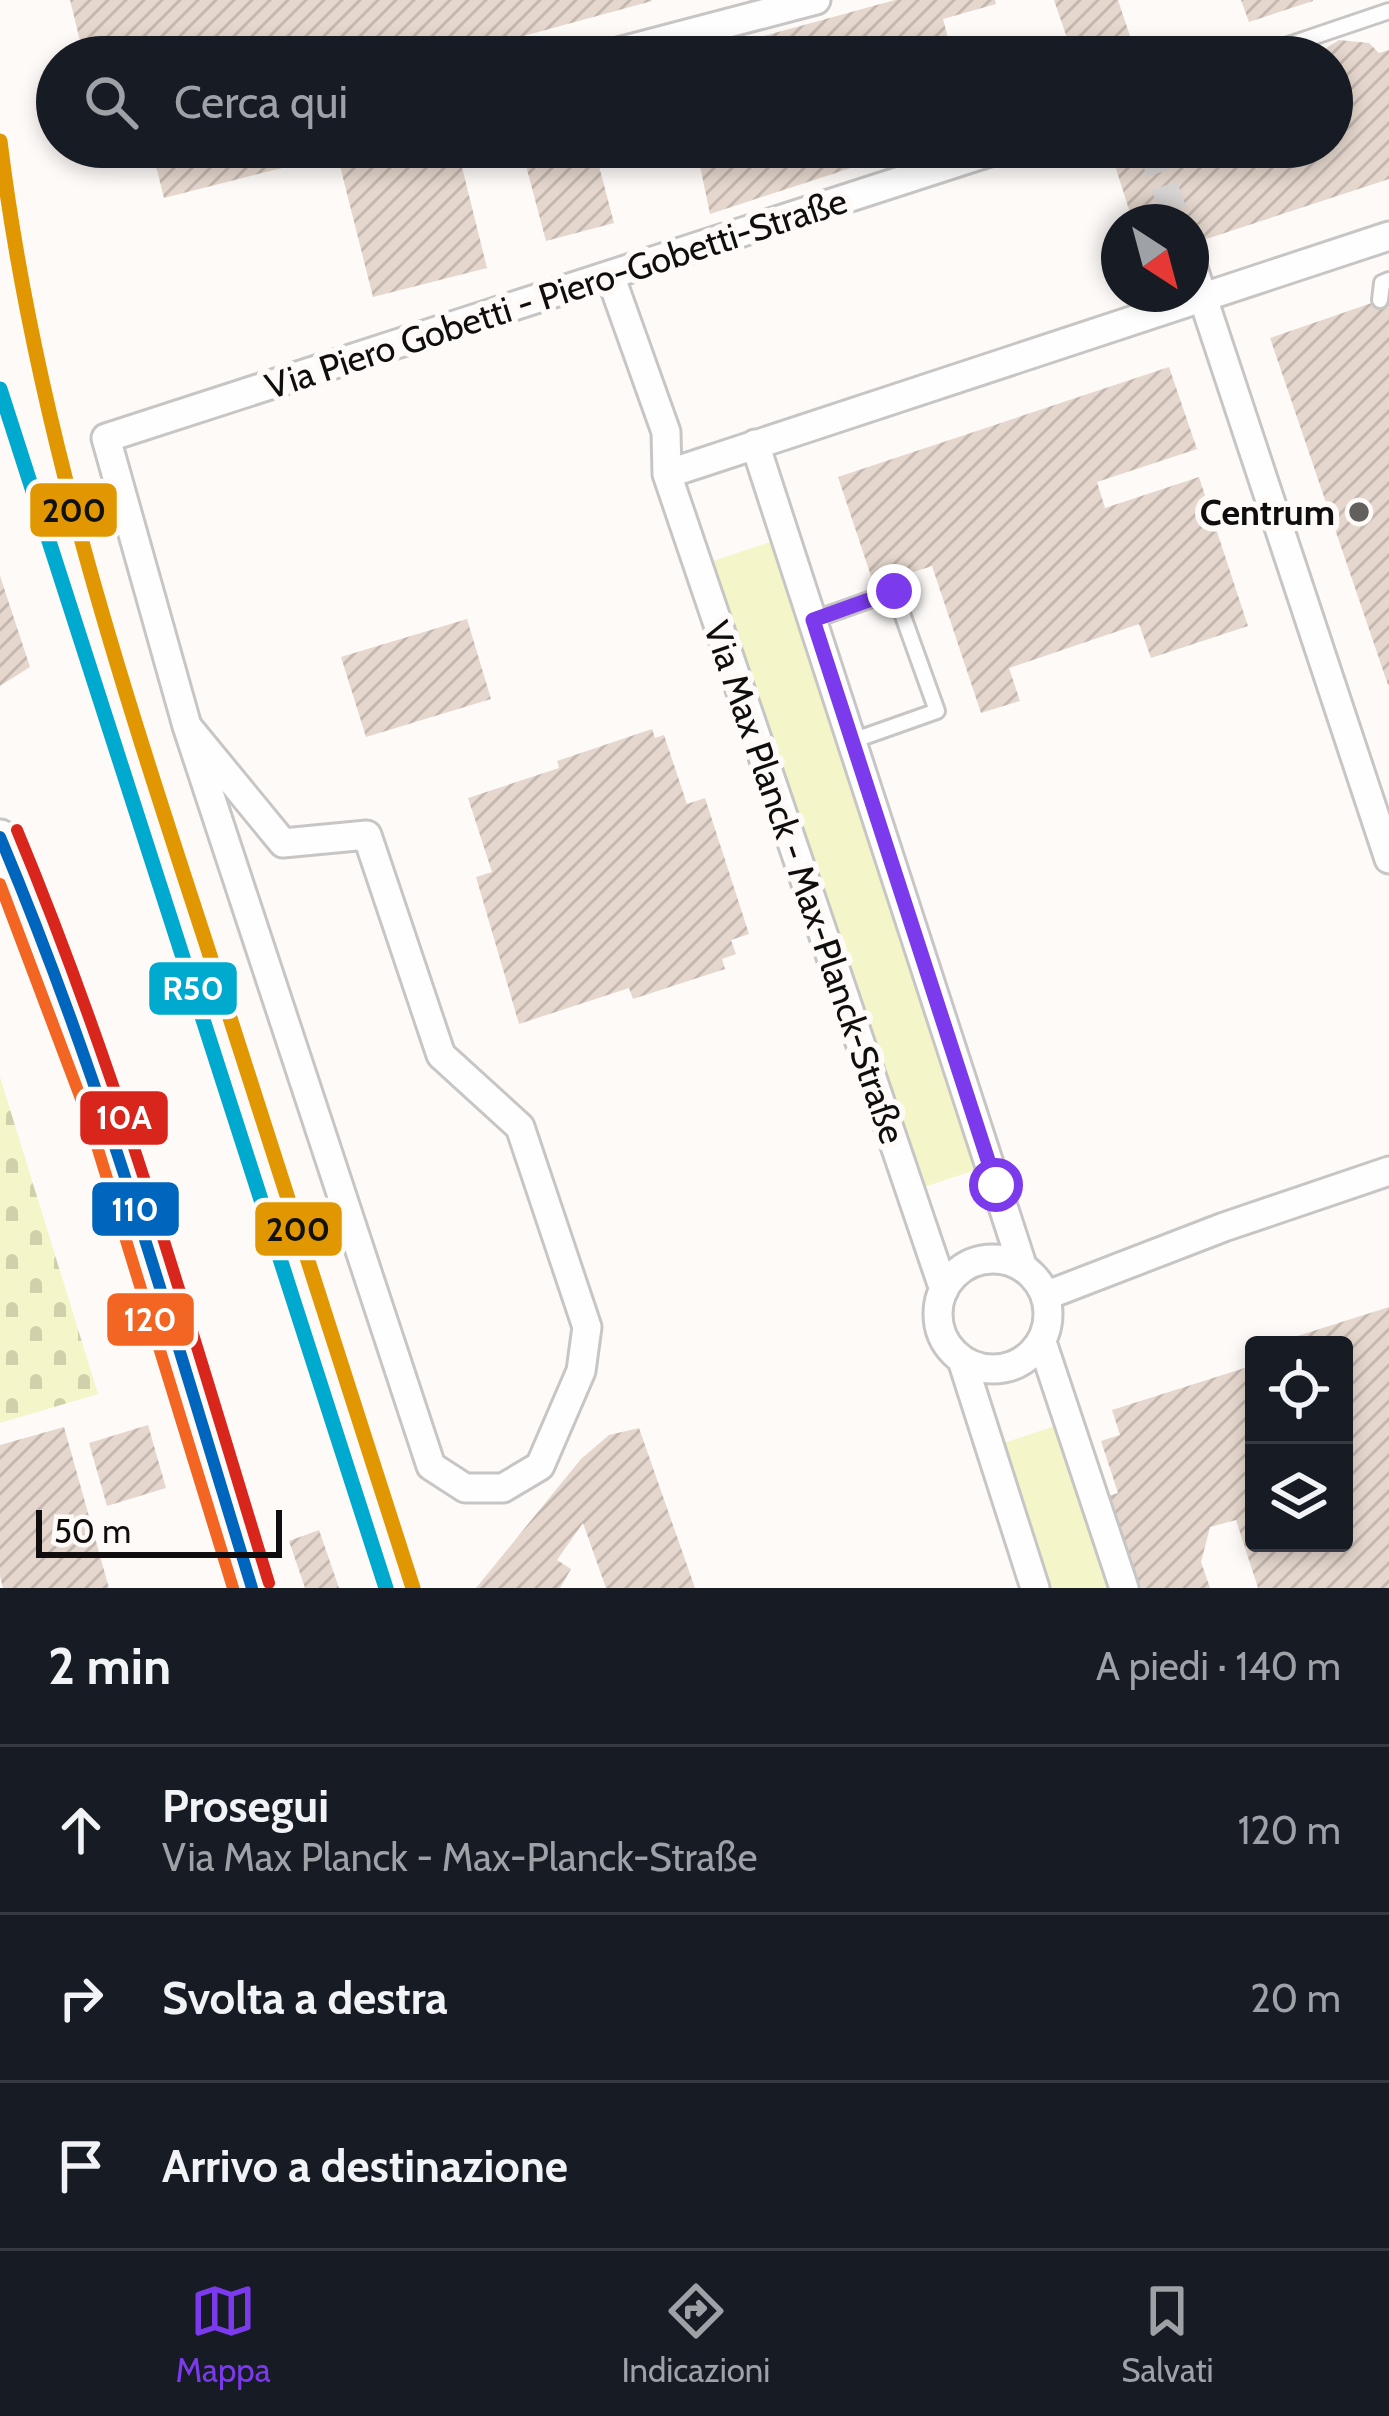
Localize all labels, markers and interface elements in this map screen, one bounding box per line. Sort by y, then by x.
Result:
search box [36,36,1353,168]
icon: search [78,69,144,135]
text: Cerca qui [174,75,348,129]
street label: Via Piero Gobetti - Piero-Gobetti-Straße [260,178,852,408]
north arrow [1101,204,1209,312]
line badge: 200 [28,481,119,539]
text: 200 [42,490,106,530]
place label: Centrum [1200,490,1335,534]
marker: Centrum [1346,499,1372,525]
route end [867,564,921,618]
street label: Via Max Planck - Max-Planck-Straße [695,615,915,1149]
line badge: R50 [147,960,239,1017]
text: R50 [162,968,224,1008]
line badge: 10A [78,1089,170,1147]
text: 10A [96,1097,152,1137]
route start [969,1158,1023,1212]
line badge: 110 [90,1180,181,1238]
text: 110 [111,1189,159,1229]
line badge: 200 [253,1200,344,1258]
text: 200 [266,1209,330,1249]
line badge: 120 [105,1291,196,1348]
text: 120 [124,1299,176,1339]
map controls [1245,1336,1353,1552]
button: locate [1245,1336,1353,1444]
button: layers [1245,1444,1353,1552]
scale bar [36,1504,282,1557]
text: 50 m [54,1511,131,1551]
text: 2 min [48,1635,171,1697]
text: A piedi · 140 m [1096,1642,1341,1690]
text: Prosegui [162,1779,329,1833]
icon: ahead [48,1797,114,1863]
text: 120 m [1238,1806,1341,1854]
text: Via Max Planck - Max-Planck-Straße [162,1833,757,1881]
icon: right [48,1965,114,2031]
text: Svolta a destra [162,1971,448,2025]
text: 20 m [1250,1974,1341,2022]
icon: arrive [48,2133,114,2199]
text: Arrivo a destinazione [162,2139,568,2193]
tab: Mappa [175,2278,271,2390]
tab: Indicazioni [621,2278,770,2390]
tab: Salvati [1121,2278,1214,2390]

